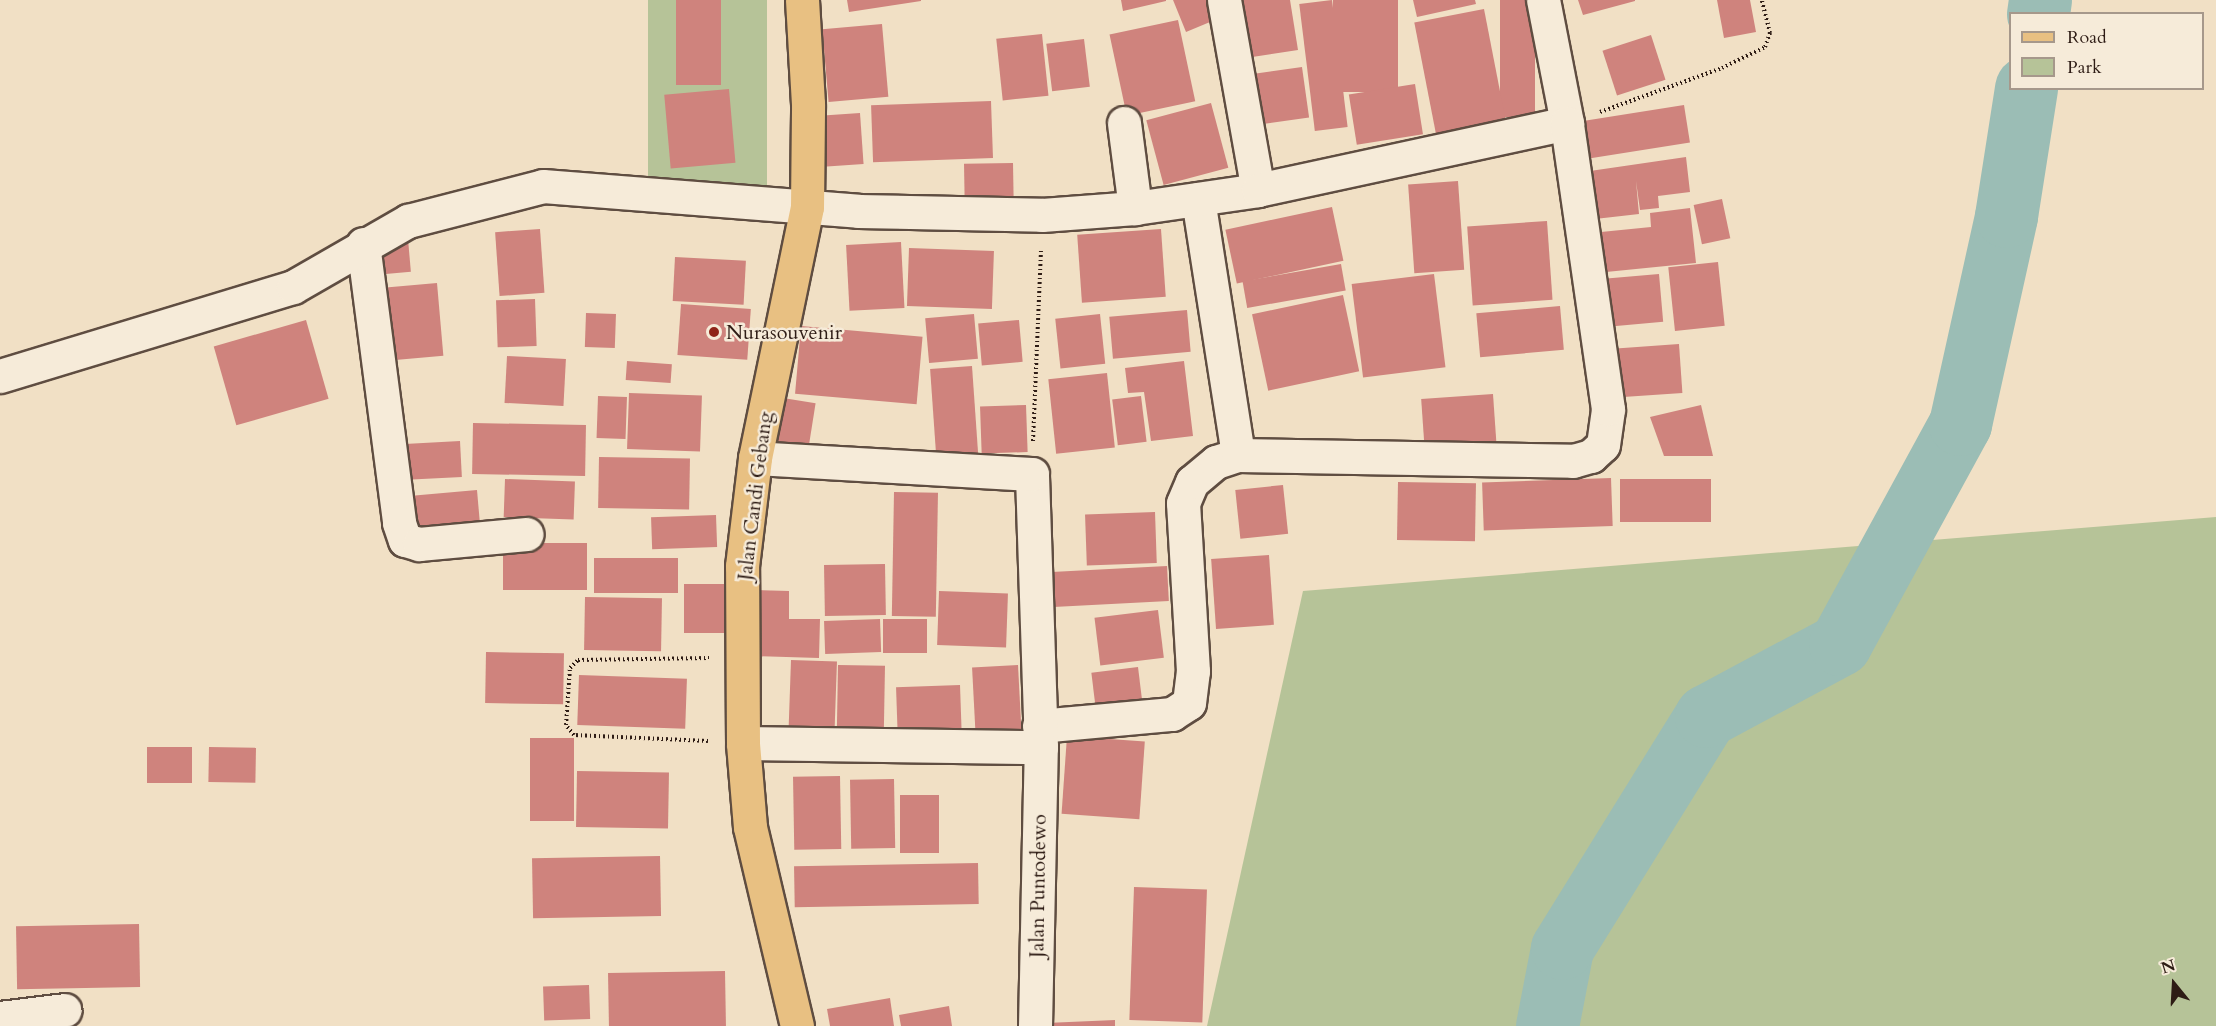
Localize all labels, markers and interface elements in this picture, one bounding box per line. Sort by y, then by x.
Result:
legend [2009,12,2204,90]
text: Road [2067,25,2107,50]
text: Park [2067,55,2102,80]
place label: Nurasouvenir [726,320,842,344]
marker: Nurasouvenir [707,325,721,339]
street label: Jalan Candi Gebang [733,410,777,582]
street label: Jalan Puntodewo [1025,814,1051,958]
north arrow [2144,954,2204,1014]
text: N [2158,954,2178,979]

